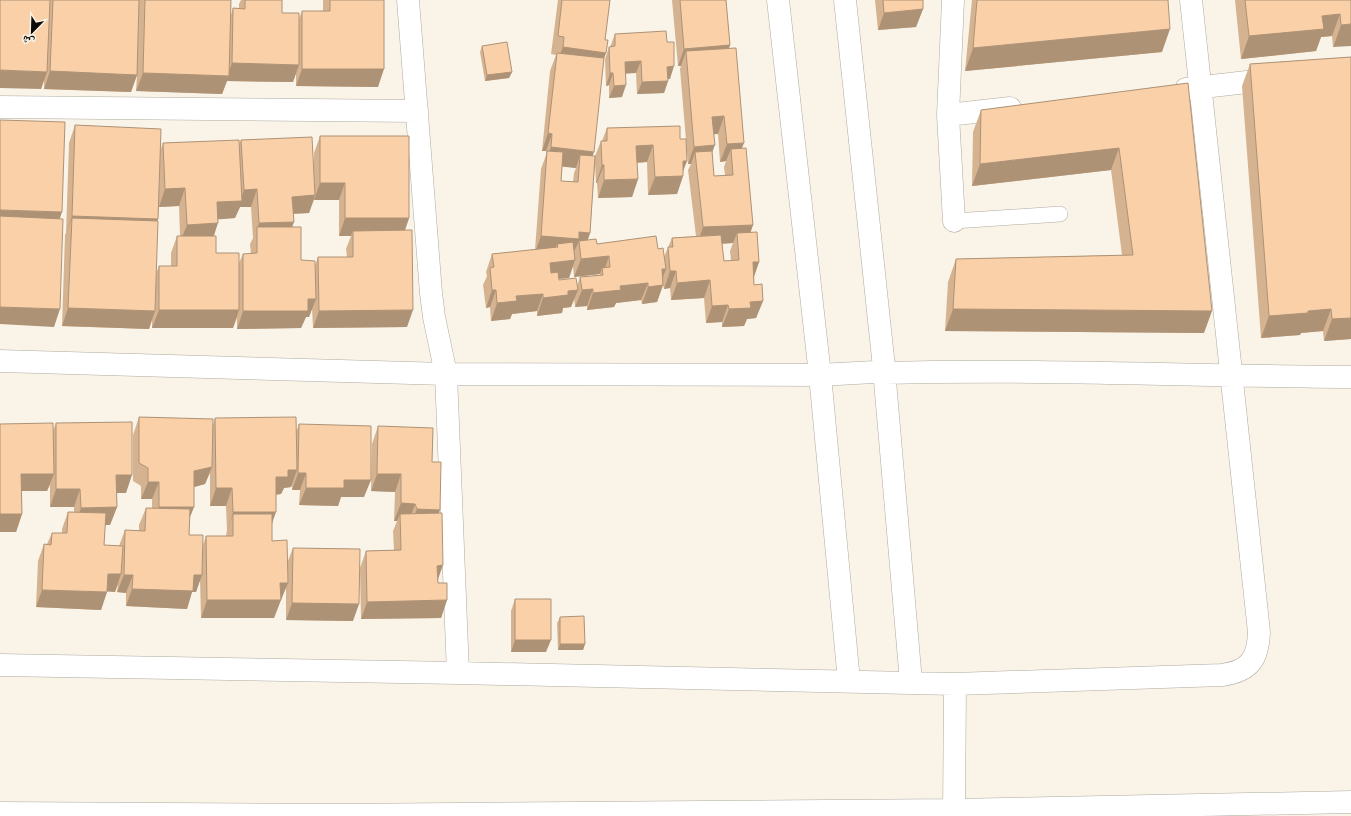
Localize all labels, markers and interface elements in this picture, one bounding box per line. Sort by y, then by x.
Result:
north arrow [12,12,52,52]
text: ش [20,31,37,49]

